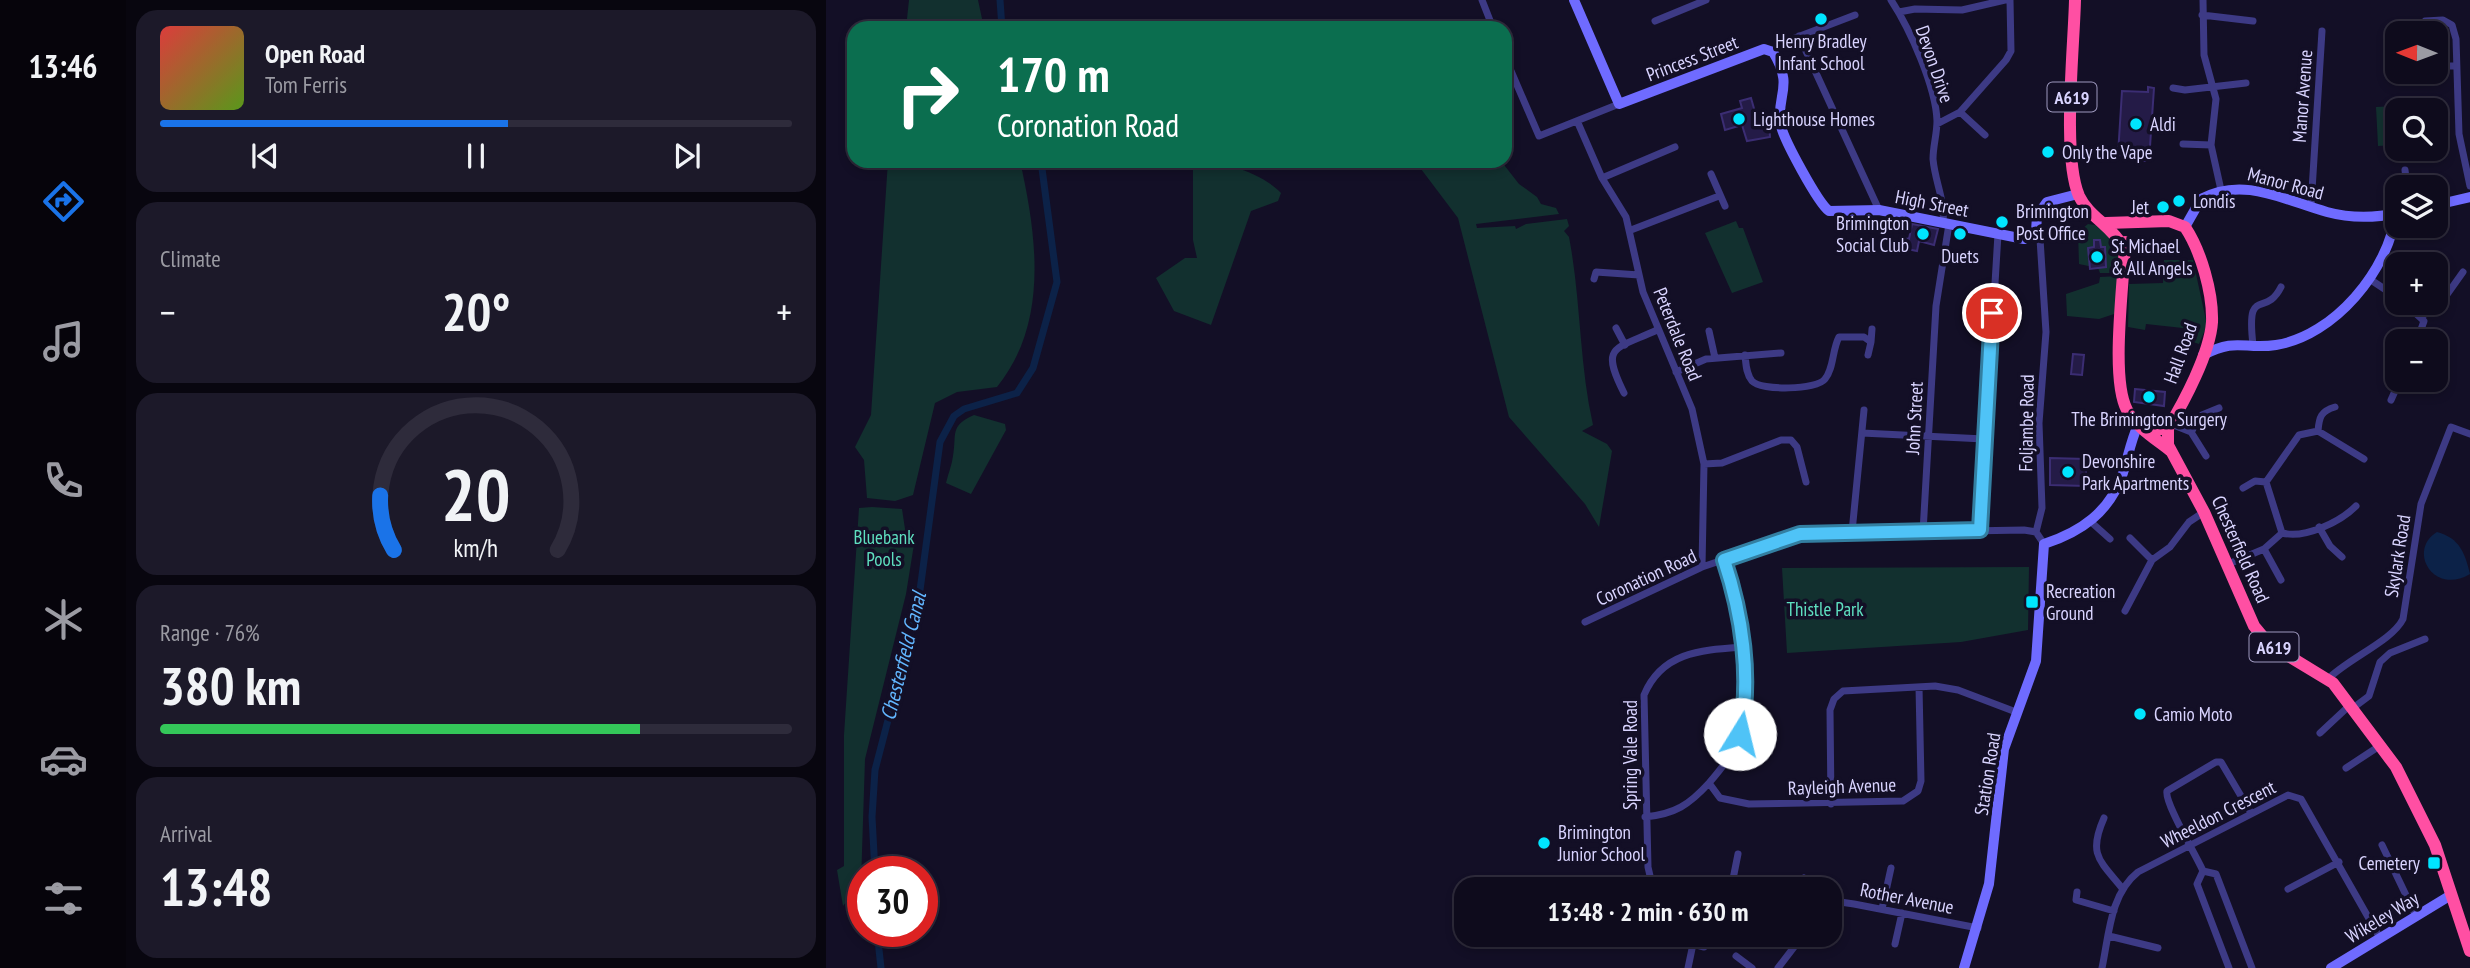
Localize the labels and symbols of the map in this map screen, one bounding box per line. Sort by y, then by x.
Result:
marker: Henry Bradley Infant School [1813,11,1829,27]
north arrow [2385,21,2448,84]
street label: Devon Drive [1911,22,1959,106]
street label: Princess Street [1643,29,1742,86]
place label: Henry Bradley Infant School [1775,29,1867,75]
street label: Manor Avenue [2287,49,2317,143]
road number: A619 [2048,82,2096,112]
place label: Lighthouse Homes [1753,107,1875,131]
marker: Lighthouse Homes [1731,111,1747,127]
place label: Aldi [2150,112,2176,136]
marker: Aldi [2128,116,2144,132]
place label: Only the Vape [2062,140,2153,164]
marker: Only the Vape [2040,144,2056,160]
street label: Manor Road [2245,161,2327,205]
street label: High Street [1893,184,1971,222]
place label: Londis [2193,189,2235,213]
marker: Londis [2171,193,2187,209]
place label: Jet [2130,195,2150,219]
place label: Brimington Post Office [2016,199,2089,245]
marker: Jet [2155,199,2171,215]
place label: Brimington Social Club [1836,211,1909,257]
marker: Brimington Post Office [1994,214,2010,230]
marker: Brimington Social Club [1915,226,1931,242]
marker: Duets [1952,226,1968,242]
place label: St Michael & All Angels [2111,234,2193,280]
place label: Duets [1941,244,1979,268]
marker: St Michael & All Angels [2089,249,2105,265]
pin [1962,283,2022,343]
street label: Peterdale Road [1648,284,1708,384]
street label: Hall Road [2158,319,2202,387]
street label: Foljambe Road [2013,374,2039,472]
street label: John Street [1900,380,1928,456]
marker: The Brimington Surgery [2141,389,2157,405]
place label: The Brimington Surgery [2071,407,2228,431]
place label: Devonshire Park Apartments [2082,449,2189,495]
marker: Devonshire Park Apartments [2060,464,2076,480]
street label: Chesterfield Road [2207,492,2275,606]
street label: Skylark Road [2379,513,2415,599]
park label: Bluebank Pools [853,525,915,571]
street label: Coronation Road [1592,543,1700,611]
place label: Recreation Ground [2046,579,2115,625]
water label: Chesterfield Canal [874,587,932,723]
marker: Recreation Ground [2024,594,2040,610]
park label: Thistle Park [1786,597,1864,621]
road number: A619 [2250,632,2298,662]
position arrow [1703,697,1777,771]
street label: Spring Vale Road [1618,700,1642,810]
place label: Camio Moto [2154,702,2232,726]
marker: Camio Moto [2132,706,2148,722]
street label: Station Road [1969,731,2005,817]
street label: Rayleigh Avenue [1787,772,1897,800]
street label: Wheeldon Crescent [2157,774,2280,853]
place label: Brimington Junior School [1557,820,1645,866]
marker: Brimington Junior School [1536,835,1552,851]
place label: Cemetery [2358,851,2421,875]
marker: Cemetery [2426,855,2442,871]
speed limit sign: 30 [847,856,938,947]
street label: Rother Avenue [1858,877,1956,919]
street label: Wikeley Way [2341,885,2424,948]

